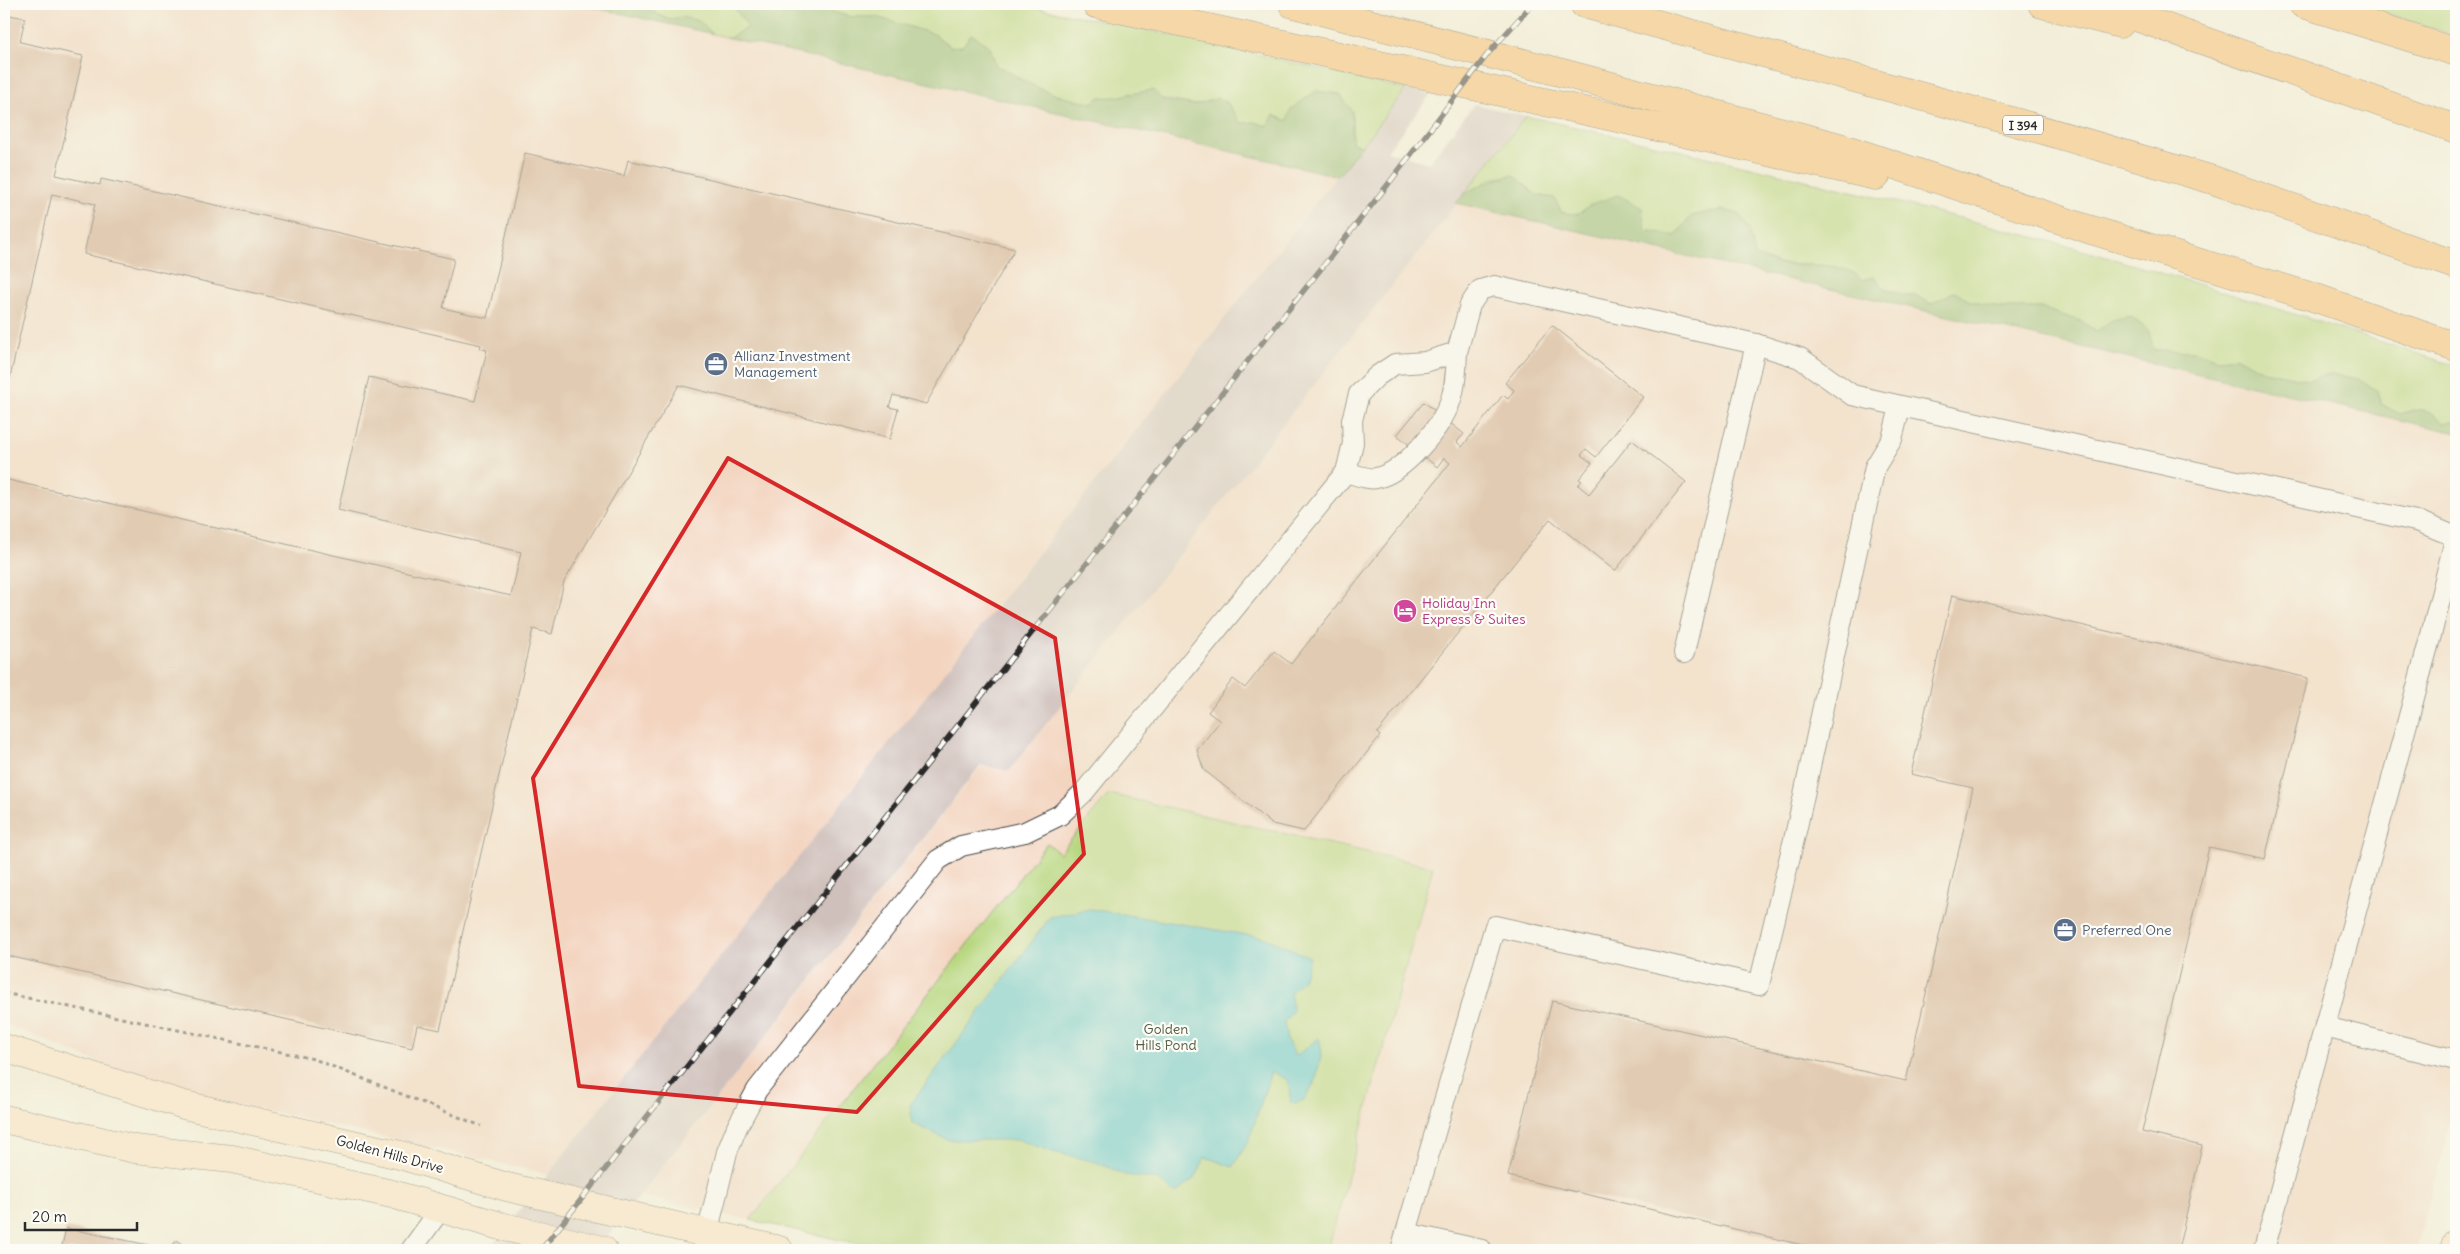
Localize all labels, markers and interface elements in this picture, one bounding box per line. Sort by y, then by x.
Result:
road number: I 394 [2003,116,2043,134]
place label: Allianz Investment Management [734,347,851,381]
office icon: Allianz Investment Management [703,351,729,377]
place label: Holiday Inn Express & Suites [1422,594,1526,628]
hotel icon: Holiday Inn Express & Suites [1392,598,1418,624]
office icon: Preferred One [2052,917,2078,943]
place label: Preferred One [2082,921,2172,939]
park label: Golden Hills Pond [1135,1020,1197,1054]
street label: Golden Hills Drive [334,1131,446,1177]
scale bar [25,1199,138,1231]
text: 20 m [32,1207,67,1226]

